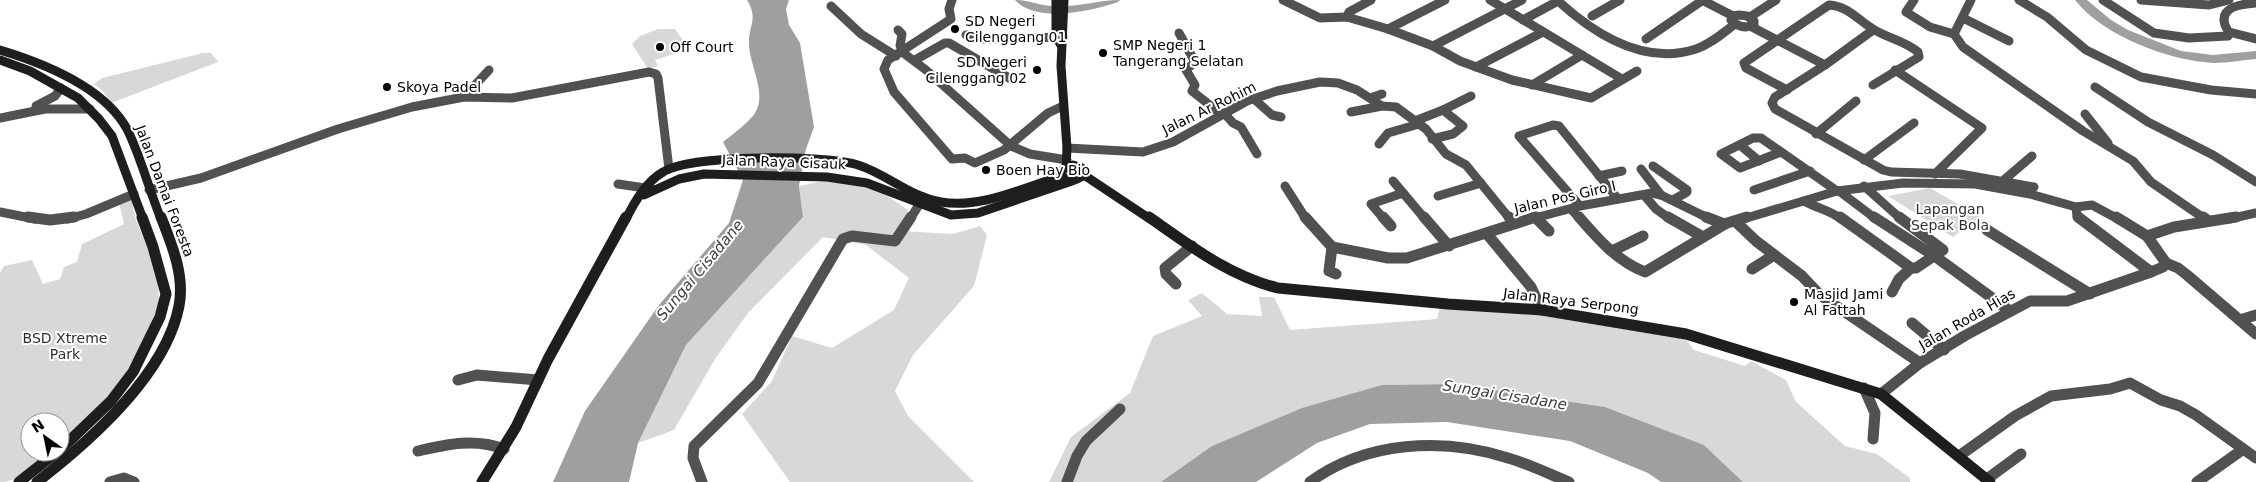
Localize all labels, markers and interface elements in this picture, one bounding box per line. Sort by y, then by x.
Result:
place label: SD Negeri Cilenggang 01 [965,13,1066,45]
marker: SD Negeri Cilenggang 01 [949,23,961,35]
place label: SMP Negeri 1 Tangerang Selatan [1112,37,1244,69]
place label: Off Court [670,39,734,55]
marker: Off Court [654,41,666,53]
marker: SMP Negeri 1 Tangerang Selatan [1097,47,1109,59]
place label: SD Negeri Cilenggang 02 [926,54,1027,86]
marker: SD Negeri Cilenggang 02 [1031,64,1043,76]
street label: Jalan Ar Rohim [1159,78,1259,138]
place label: Skoya Padel [397,79,481,95]
marker: Skoya Padel [381,81,393,93]
street label: Jalan Damai Foresta [132,122,198,259]
street label: Jalan Raya Cisauk [721,152,847,172]
place label: Boen Hay Bio [996,162,1090,178]
marker: Boen Hay Bio [980,164,992,176]
street label: Jalan Pos Giro I [1512,177,1618,217]
park label: Lapangan Sepak Bola [1911,201,1989,233]
water label: Sungai Cisadane [653,216,747,324]
street label: Jalan Raya Serpong [1501,285,1640,317]
street label: Jalan Roda Hias [1915,285,2018,354]
place label: Masjid Jami Al Fattah [1804,286,1883,318]
marker: Masjid Jami Al Fattah [1788,296,1800,308]
park label: BSD Xtreme Park [23,330,107,362]
water label: Sungai Cisadane [1442,376,1568,414]
north arrow [20,412,70,462]
text: N [29,416,47,436]

